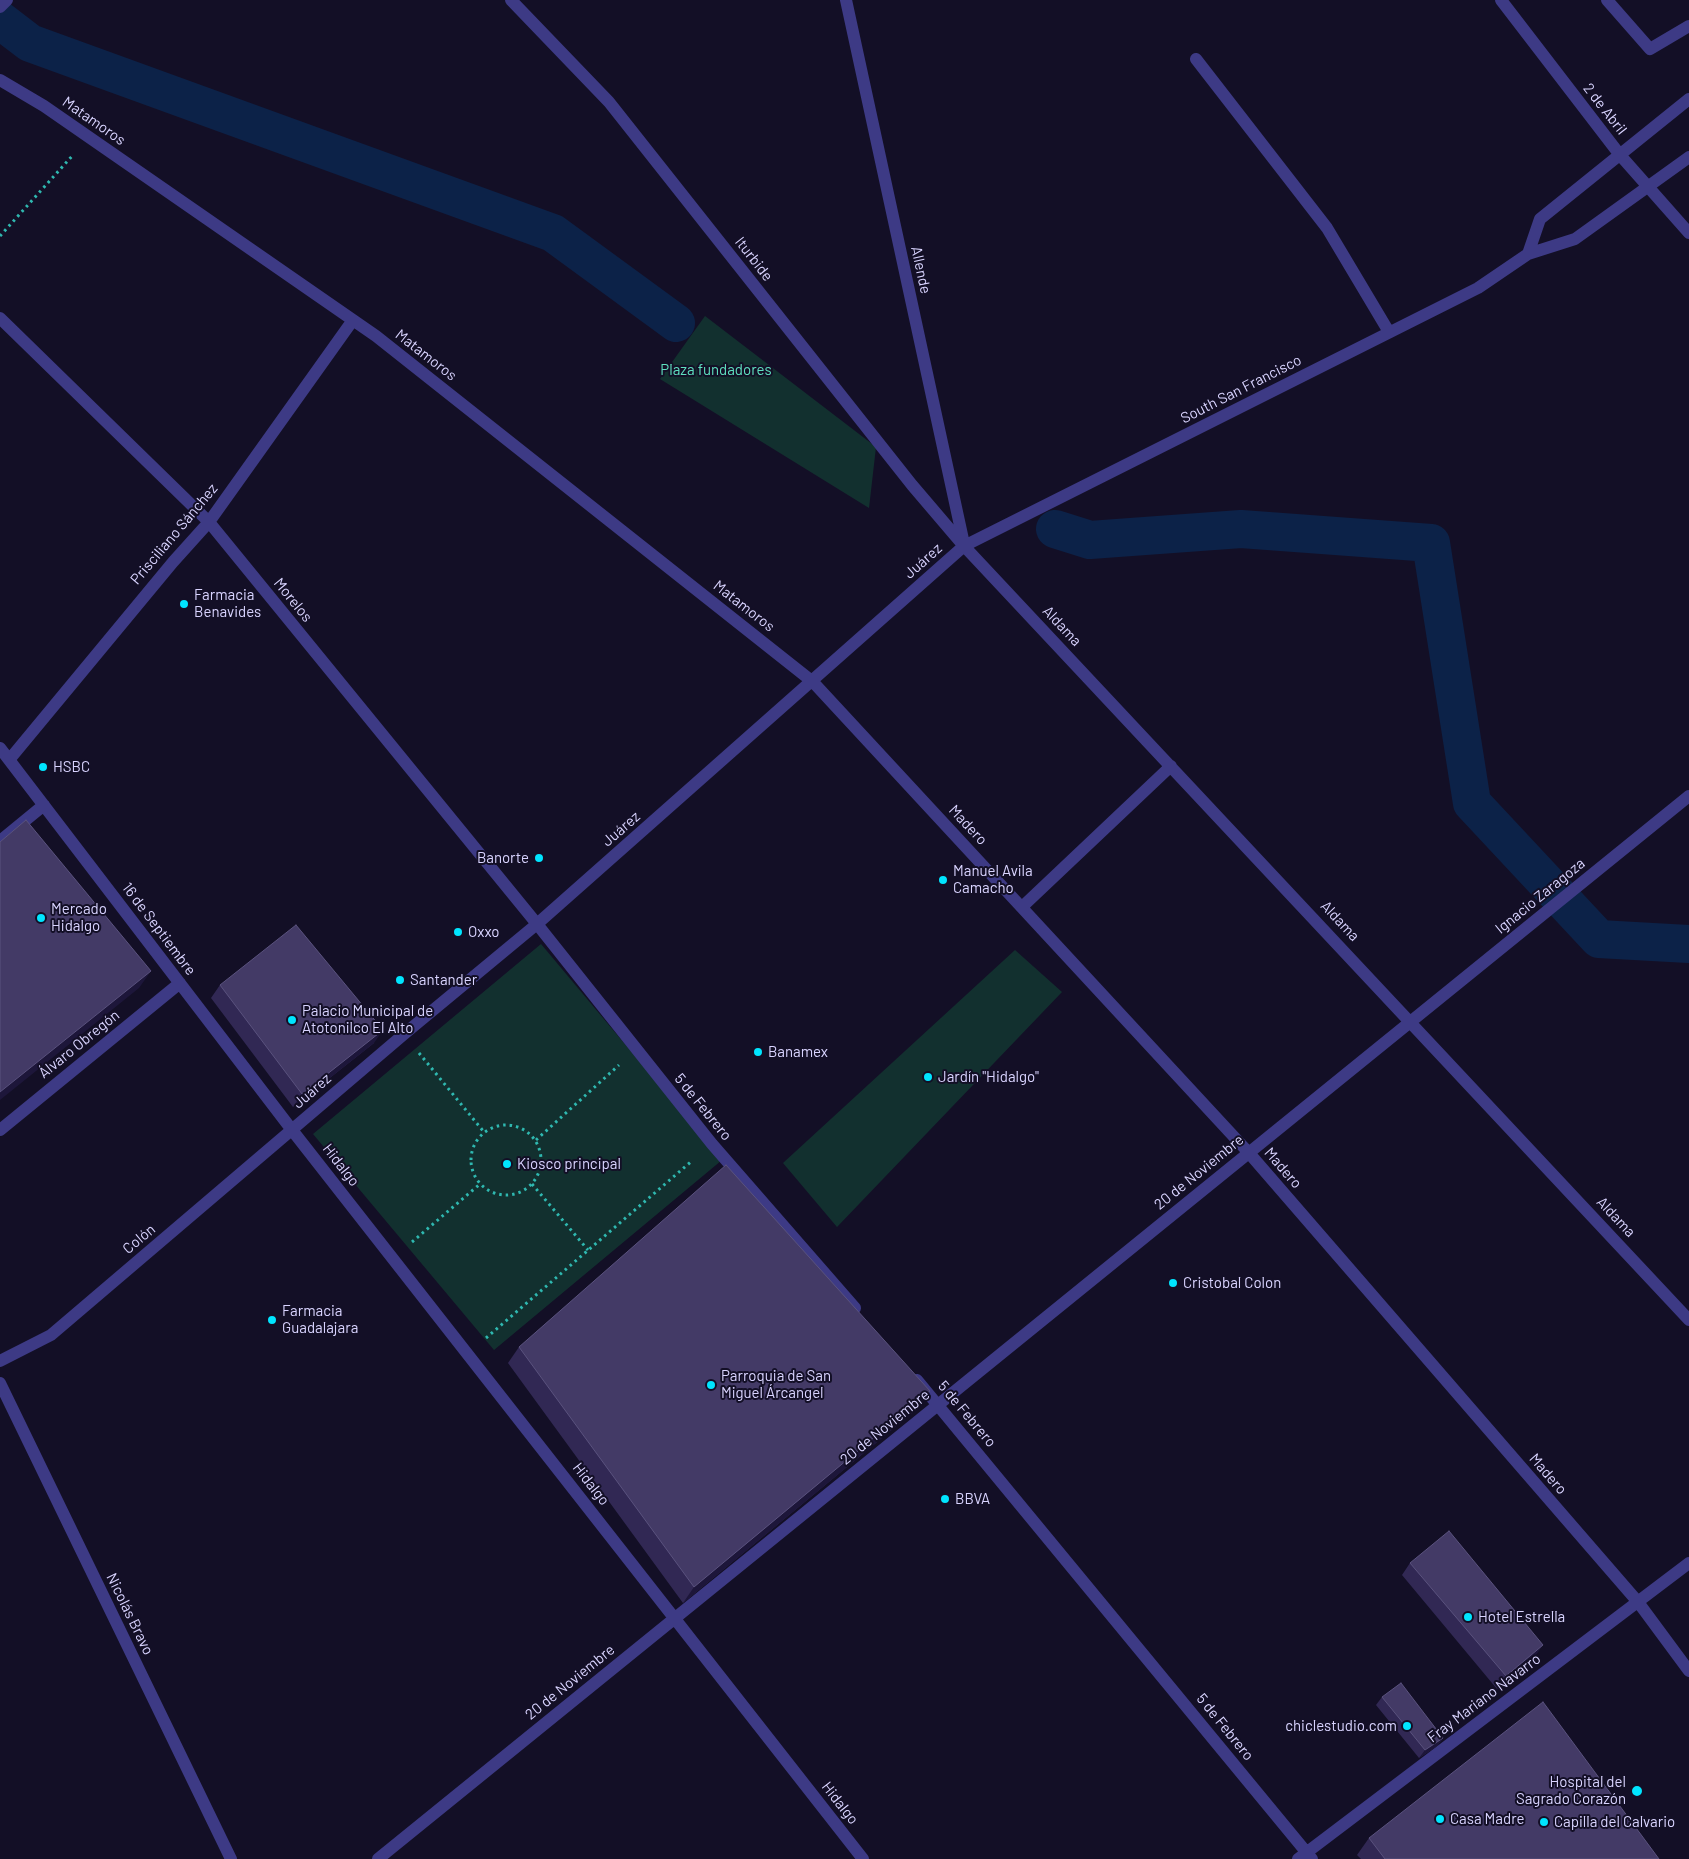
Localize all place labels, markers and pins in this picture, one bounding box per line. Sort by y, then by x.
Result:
place label: Farmacia Benavides [194,586,261,621]
marker: Farmacia Benavides [178,598,190,610]
place label: HSBC [53,758,90,776]
marker: HSBC [37,761,49,773]
place label: Banorte [477,849,529,867]
marker: Banorte [533,852,545,864]
place label: Manuel Avila Camacho [953,862,1033,897]
marker: Manuel Avila Camacho [937,874,949,886]
place label: Mercado Hidalgo [51,900,107,935]
marker: Mercado Hidalgo [35,912,47,924]
place label: Oxxo [468,923,499,941]
marker: Oxxo [452,926,464,938]
place label: Santander [410,971,477,989]
marker: Santander [394,974,406,986]
place label: Palacio Municipal de Atotonilco El Alto [302,1002,433,1037]
marker: Palacio Municipal de Atotonilco El Alto [286,1014,298,1026]
place label: Banamex [768,1043,828,1061]
marker: Banamex [752,1046,764,1058]
place label: Jardín "Hidalgo" [938,1068,1039,1086]
marker: Jardín "Hidalgo" [922,1071,934,1083]
place label: Kiosco principal [517,1155,621,1173]
marker: Kiosco principal [501,1158,513,1170]
place label: Cristobal Colon [1183,1274,1281,1292]
marker: Cristobal Colon [1167,1277,1179,1289]
place label: Farmacia Guadalajara [282,1302,358,1337]
marker: Farmacia Guadalajara [266,1314,278,1326]
place label: Parroquia de San Miguel Árcangel [721,1367,831,1402]
marker: Parroquia de San Miguel Árcangel [705,1379,717,1391]
place label: BBVA [955,1490,990,1508]
marker: BBVA [939,1493,951,1505]
place label: Hotel Estrella [1478,1608,1565,1626]
marker: Hotel Estrella [1462,1611,1474,1623]
place label: chiclestudio.com [1285,1717,1397,1735]
marker: chiclestudio.com [1401,1720,1413,1732]
place label: Hospital del Sagrado Corazón [1516,1773,1626,1808]
marker: Hospital del Sagrado Corazón [1630,1784,1644,1798]
place label: Casa Madre [1450,1810,1525,1828]
marker: Casa Madre [1434,1813,1446,1825]
place label: Capilla del Calvario [1554,1813,1675,1831]
marker: Capilla del Calvario [1538,1816,1550,1828]

